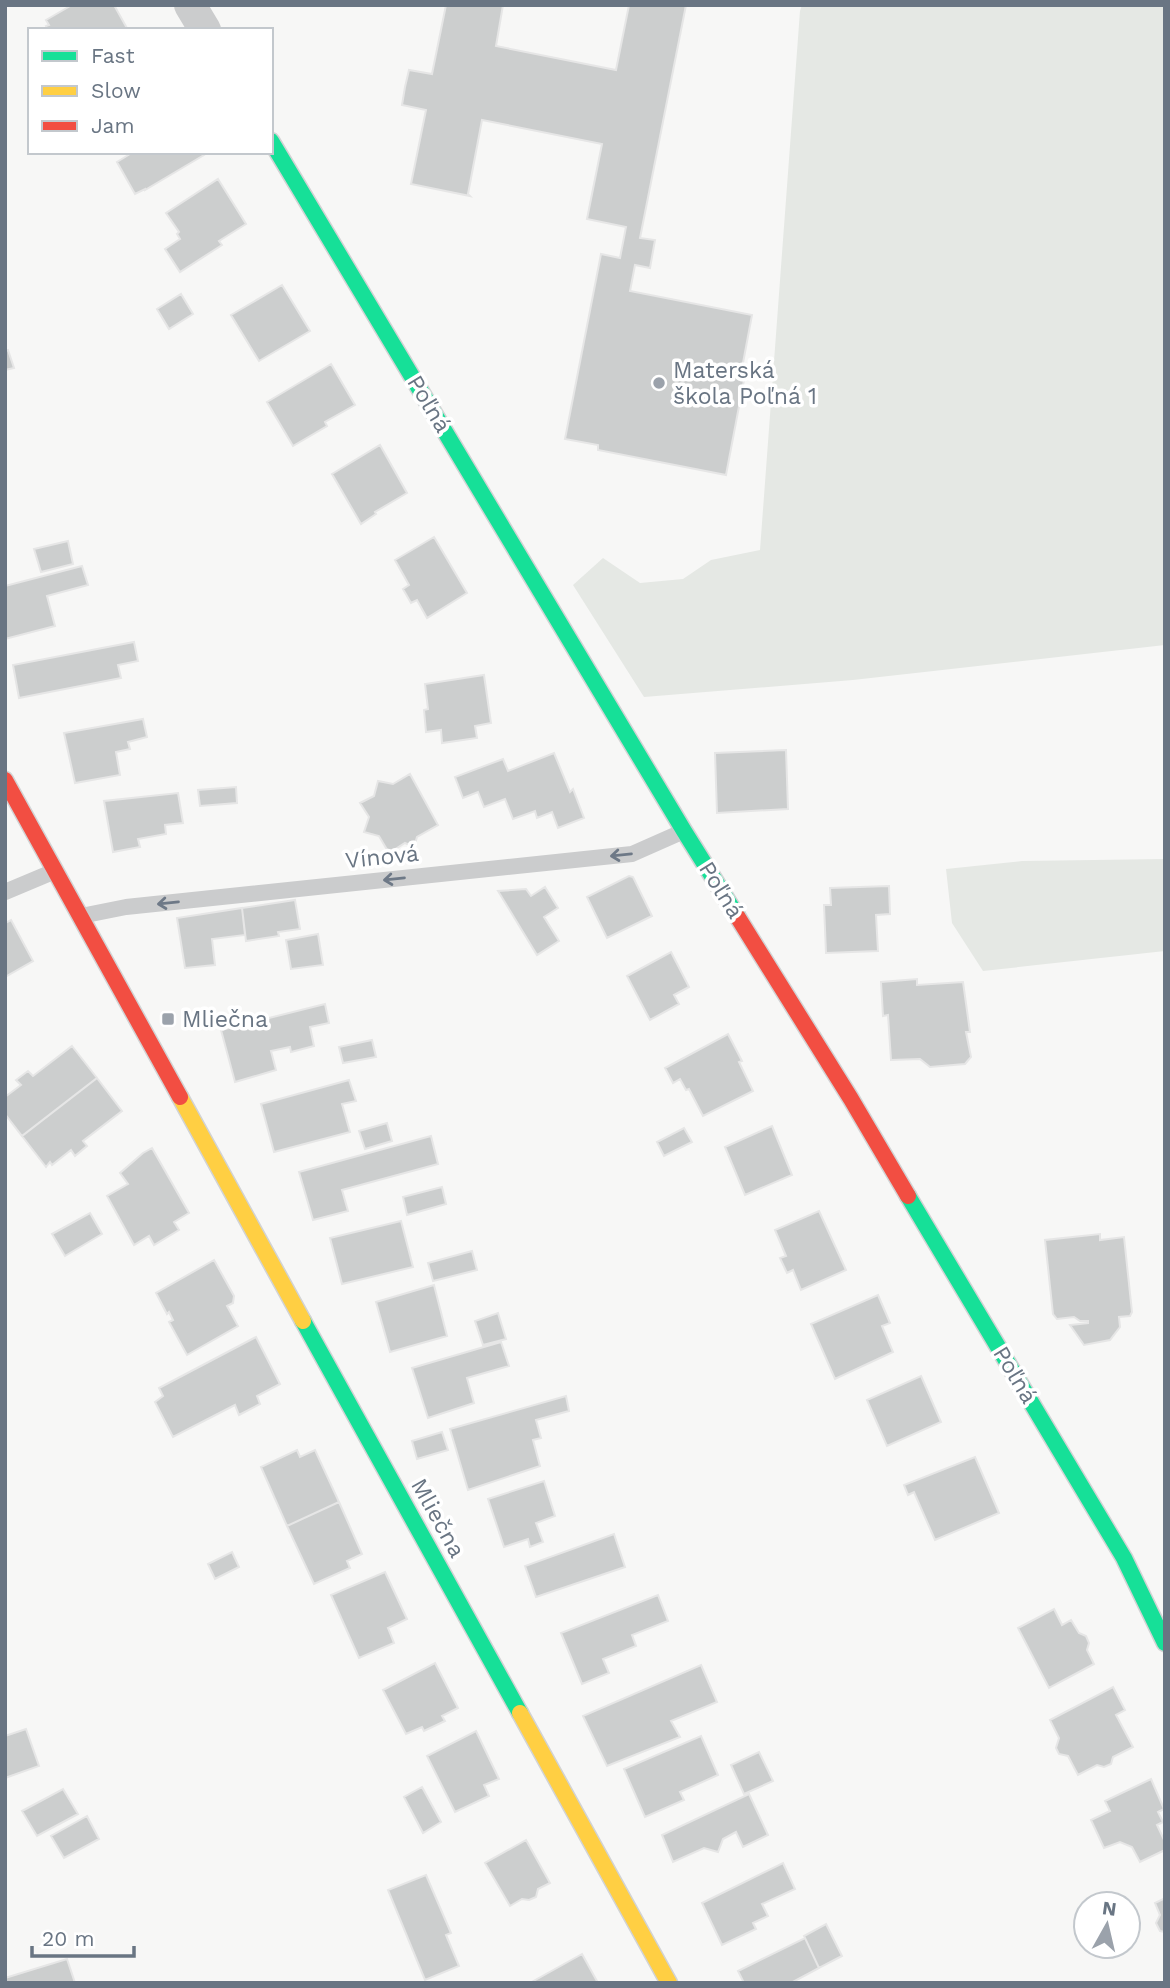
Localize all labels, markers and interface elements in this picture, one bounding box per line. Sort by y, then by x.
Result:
legend [28,28,273,154]
text: Fast [91,43,135,68]
text: Slow [91,78,141,103]
text: Jam [91,113,134,138]
place label: Materská škola Poľná 1 [673,357,817,410]
street label: Poľná [401,370,457,438]
marker: Materská škola Poľná 1 [651,375,667,391]
street label: Vínová [344,840,420,874]
one-way arrow [610,848,632,861]
street label: Poľná [693,857,749,923]
one-way arrow [383,873,406,886]
one-way arrow [157,897,180,910]
place label: Mliečna [182,1006,268,1033]
marker: Mliečna [160,1011,176,1027]
street label: Poľná [987,1341,1043,1409]
street label: Mliečna [405,1474,471,1562]
north arrow [1072,1890,1142,1960]
text: N [1101,1896,1118,1921]
scale bar [32,1914,133,1958]
text: 20 m [42,1926,94,1951]

